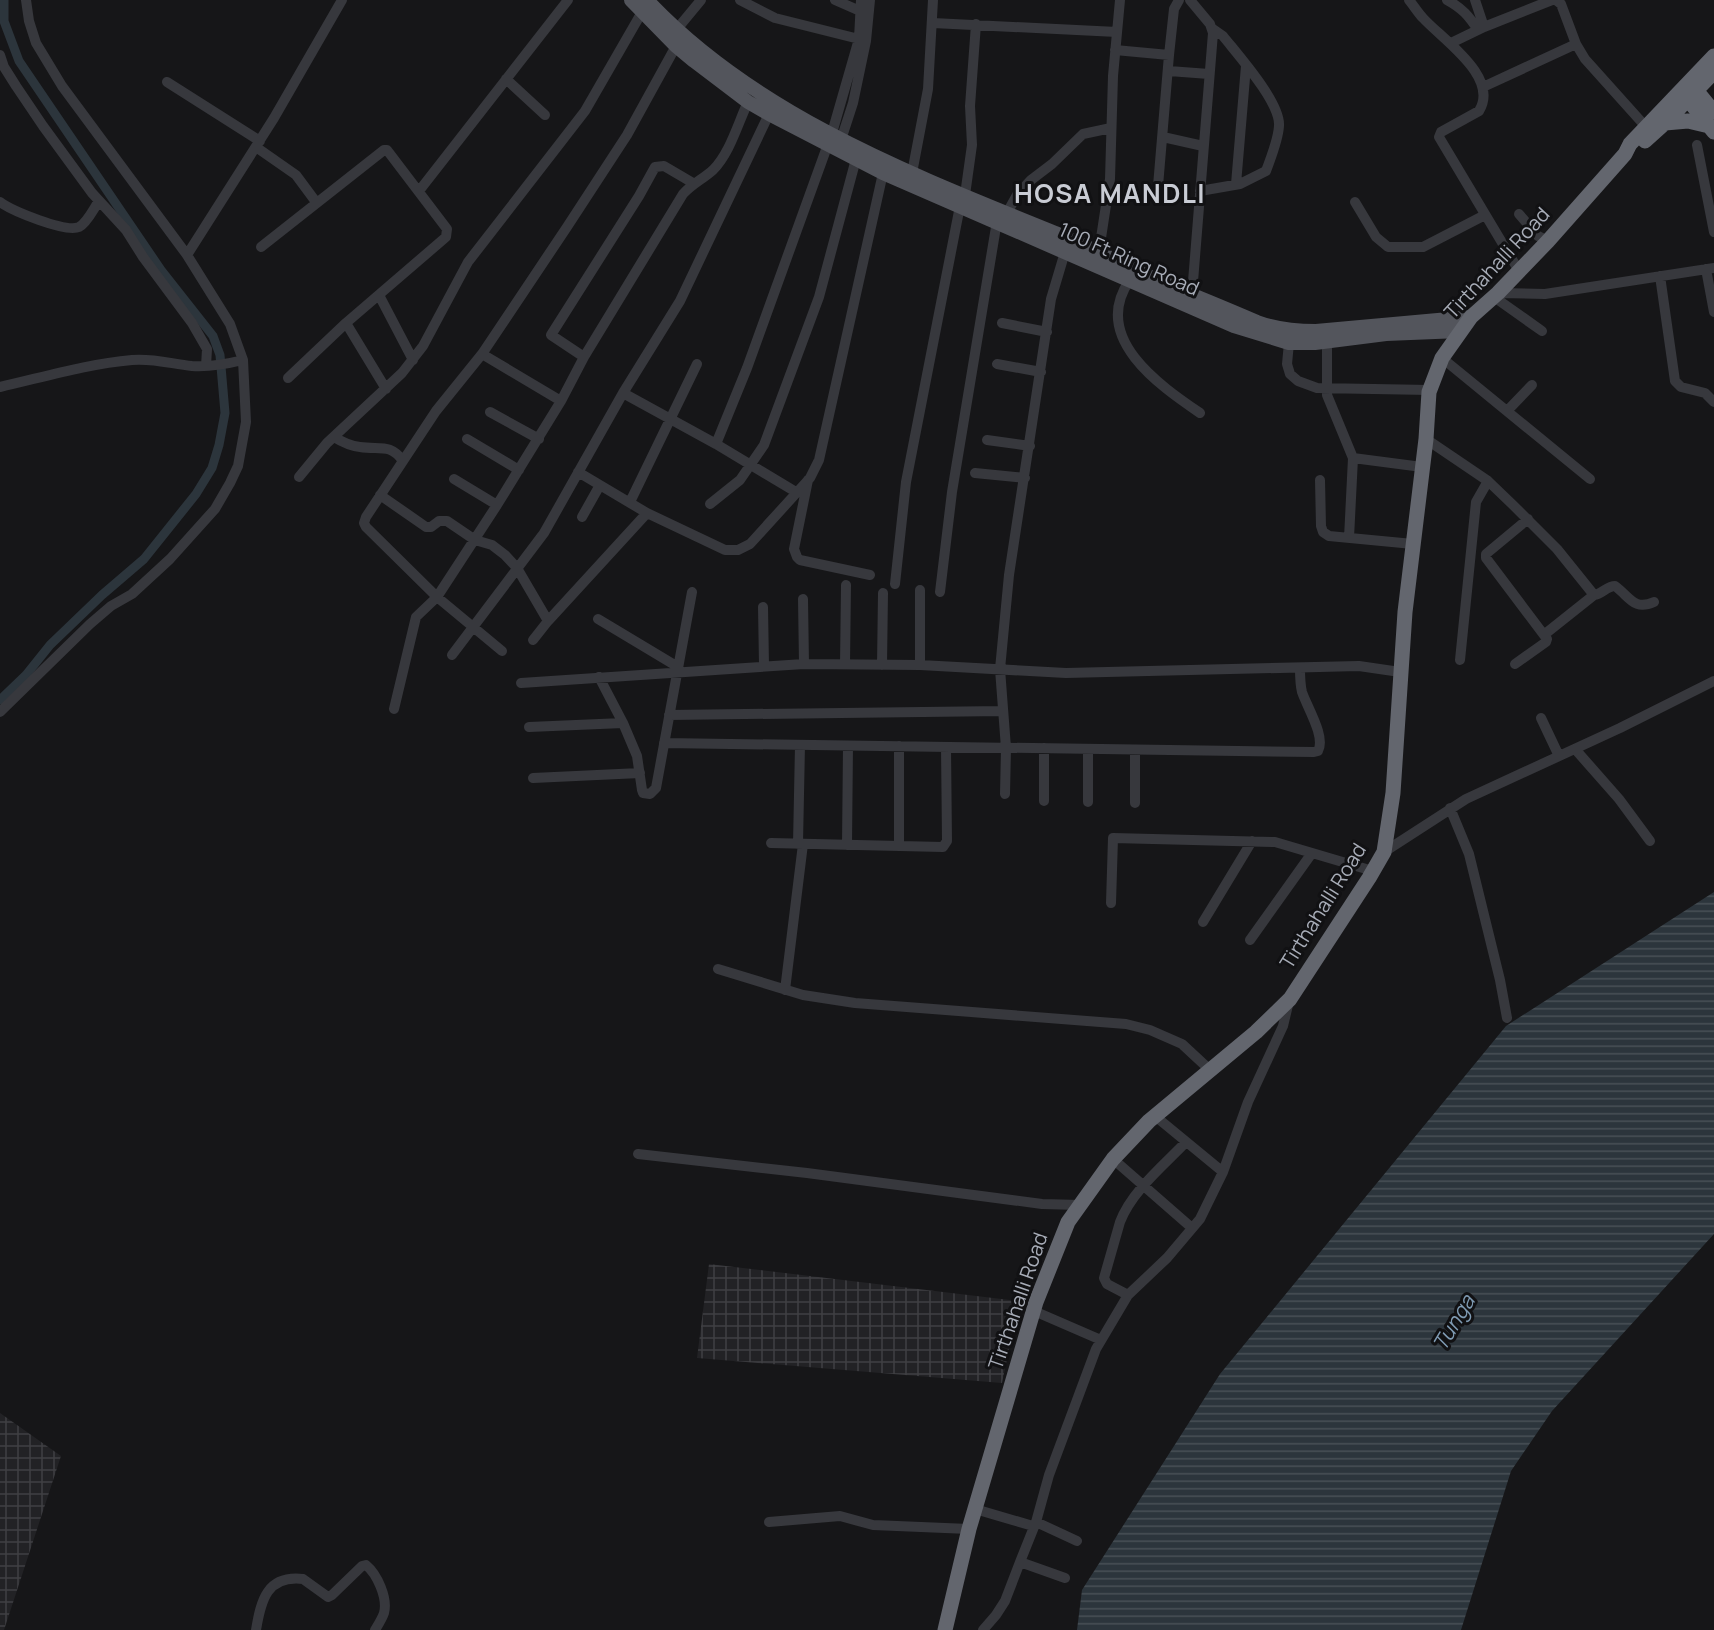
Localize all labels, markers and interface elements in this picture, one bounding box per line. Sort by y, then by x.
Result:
district label: HOSA MANDLI [1014,175,1206,211]
street label: Tirthahalli Road [1438,201,1555,324]
street label: 100 Ft Ring Road [1055,216,1204,302]
street label: Tirthahalli Road [1273,838,1372,974]
street label: Tirthahalli Road [981,1229,1054,1373]
water label: Tunga [1426,1288,1481,1356]

